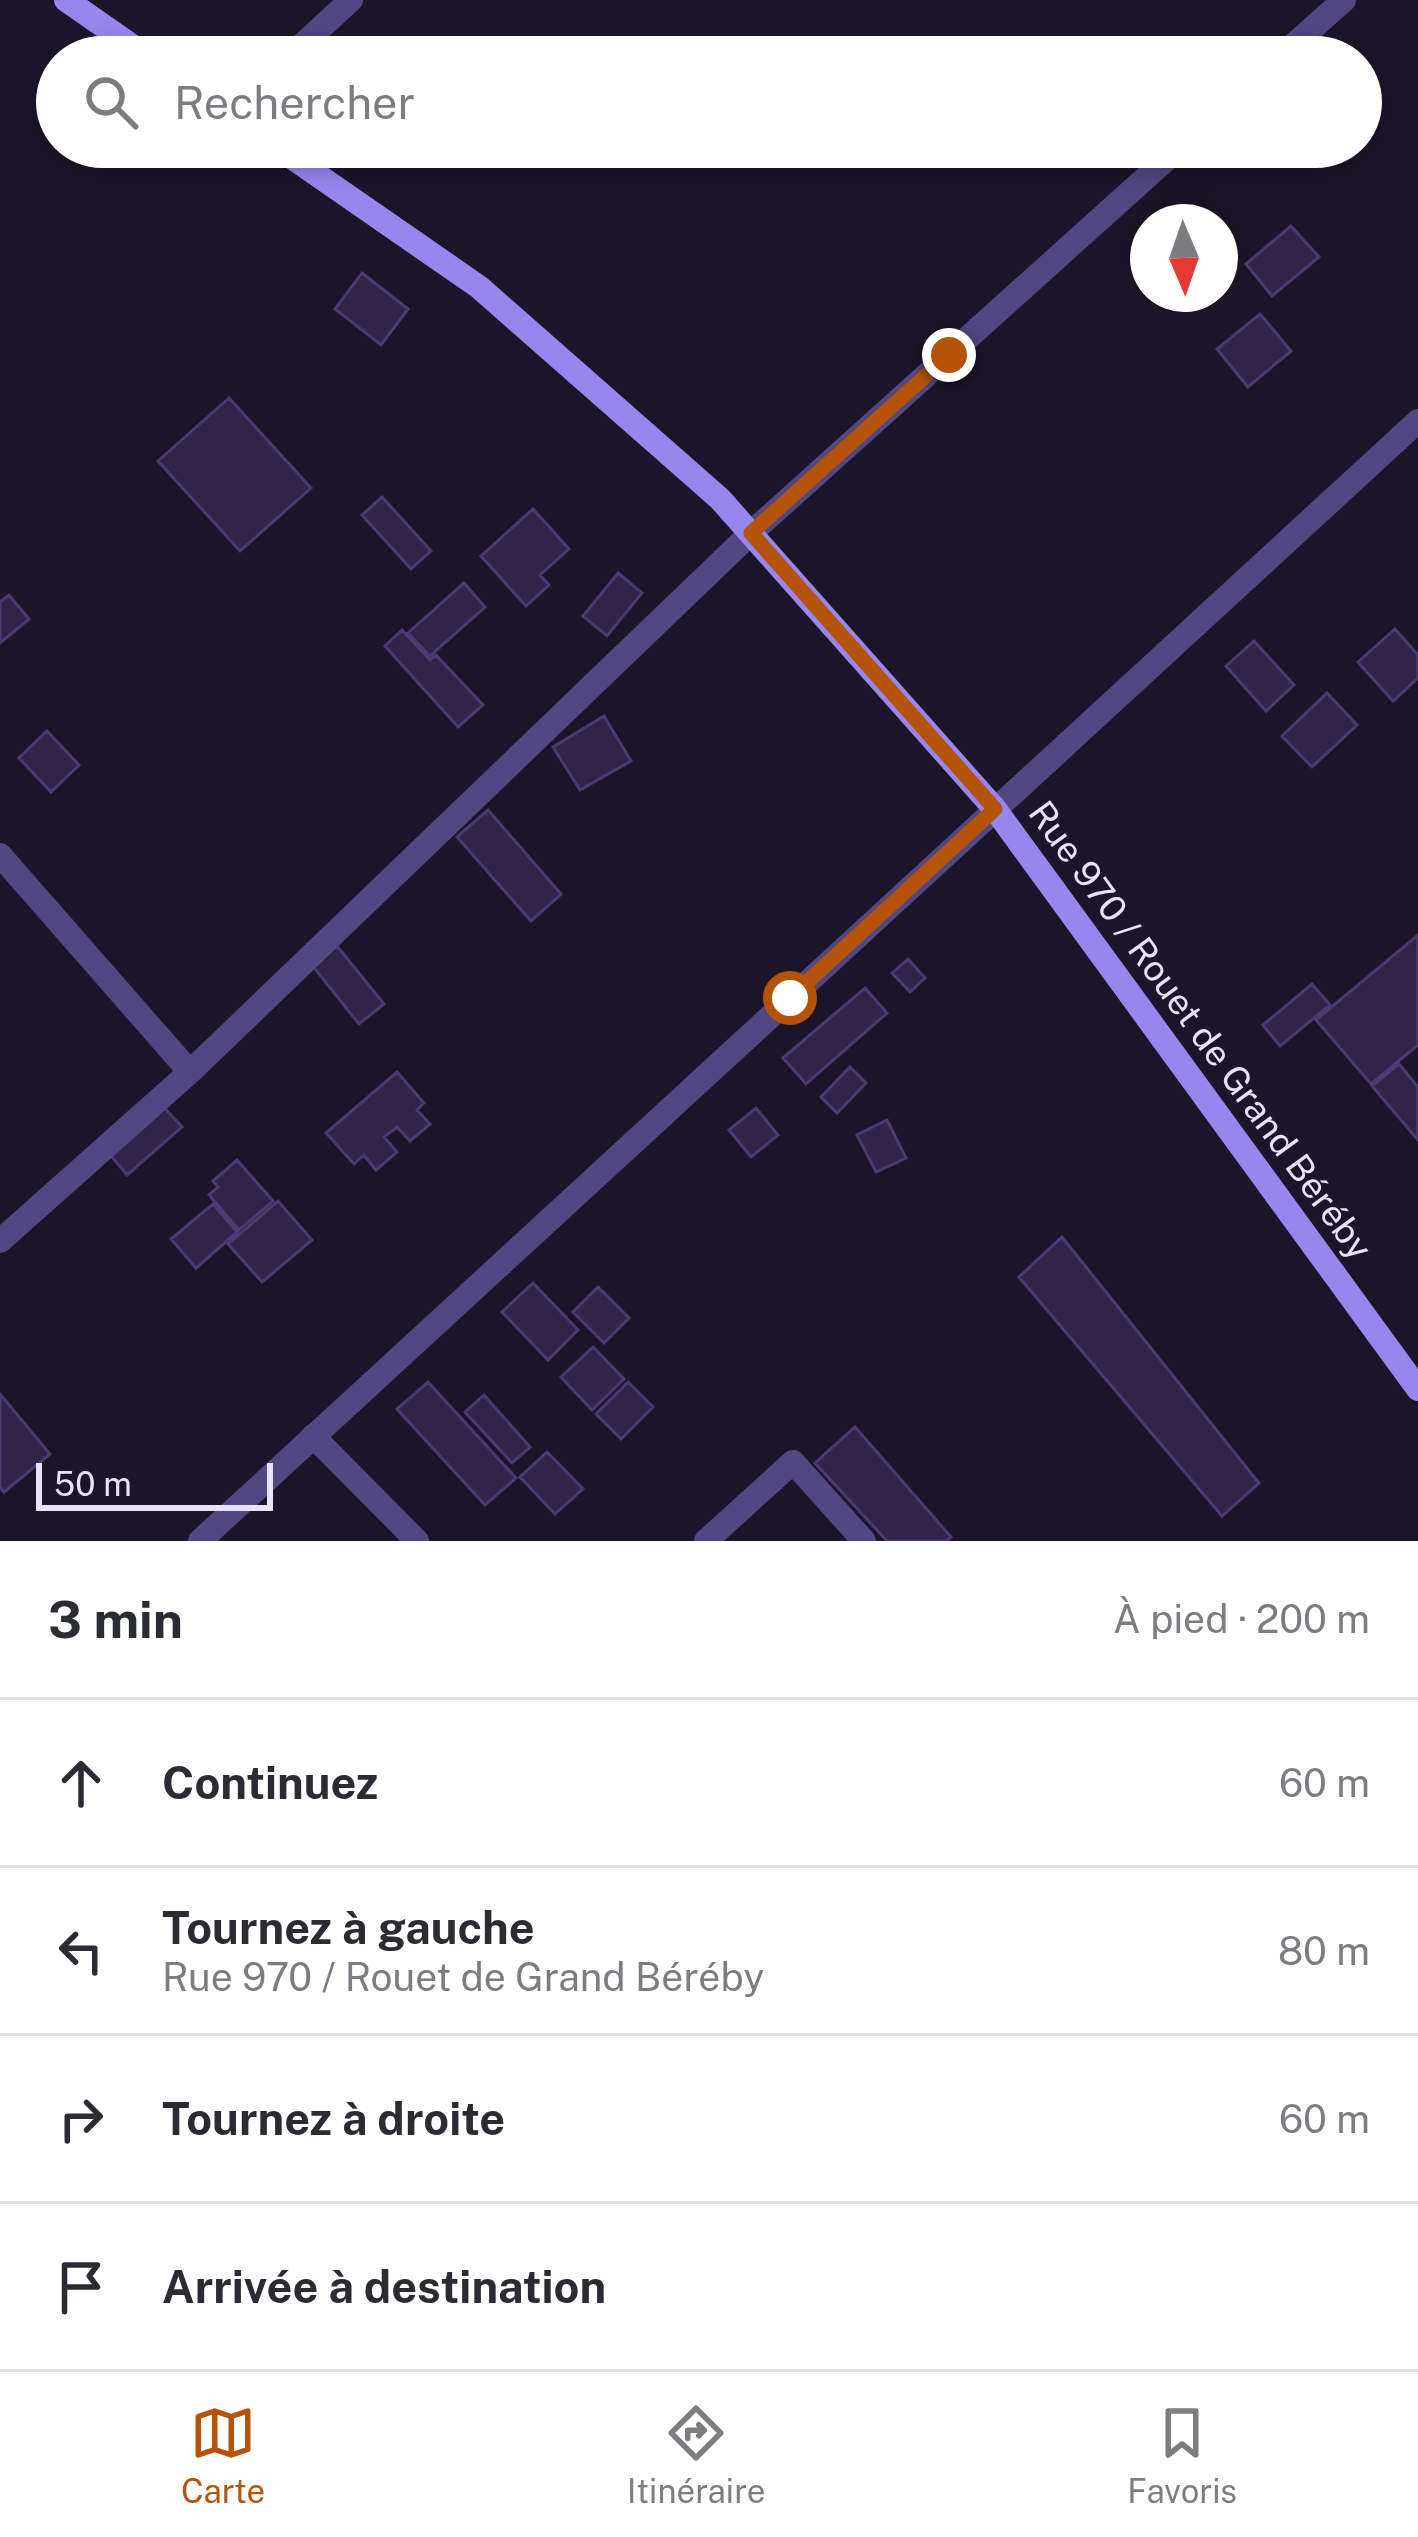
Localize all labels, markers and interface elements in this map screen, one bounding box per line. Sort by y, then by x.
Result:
search box [36,36,1382,168]
icon: search [78,69,144,135]
text: Rechercher [174,76,415,129]
north arrow [1130,204,1238,312]
route end [922,328,976,382]
street label: Rue 970 / Rouet de Grand Béréby [1021,793,1381,1267]
route start [763,971,817,1025]
scale bar [36,1457,273,1510]
text: 50 m [54,1465,132,1503]
text: 3 min [48,1590,183,1649]
text: À pied · 200 m [1113,1596,1370,1642]
icon: ahead [48,1750,114,1816]
text: Continuez [162,1756,378,1809]
text: 60 m [1279,1760,1370,1806]
text: Tournez à gauche [162,1901,535,1954]
icon: left [48,1918,114,1984]
text: 80 m [1278,1928,1370,1974]
text: Rue 970 / Rouet de Grand Béréby [162,1954,764,2000]
icon: right [48,2086,114,2152]
text: Tournez à droite [162,2092,505,2145]
text: 60 m [1279,2096,1370,2142]
icon: arrive [48,2254,114,2320]
text: Arrivée à destination [162,2260,606,2313]
tab: Carte [181,2400,265,2510]
tab: Itinéraire [627,2400,765,2510]
tab: Favoris [1127,2400,1237,2510]

